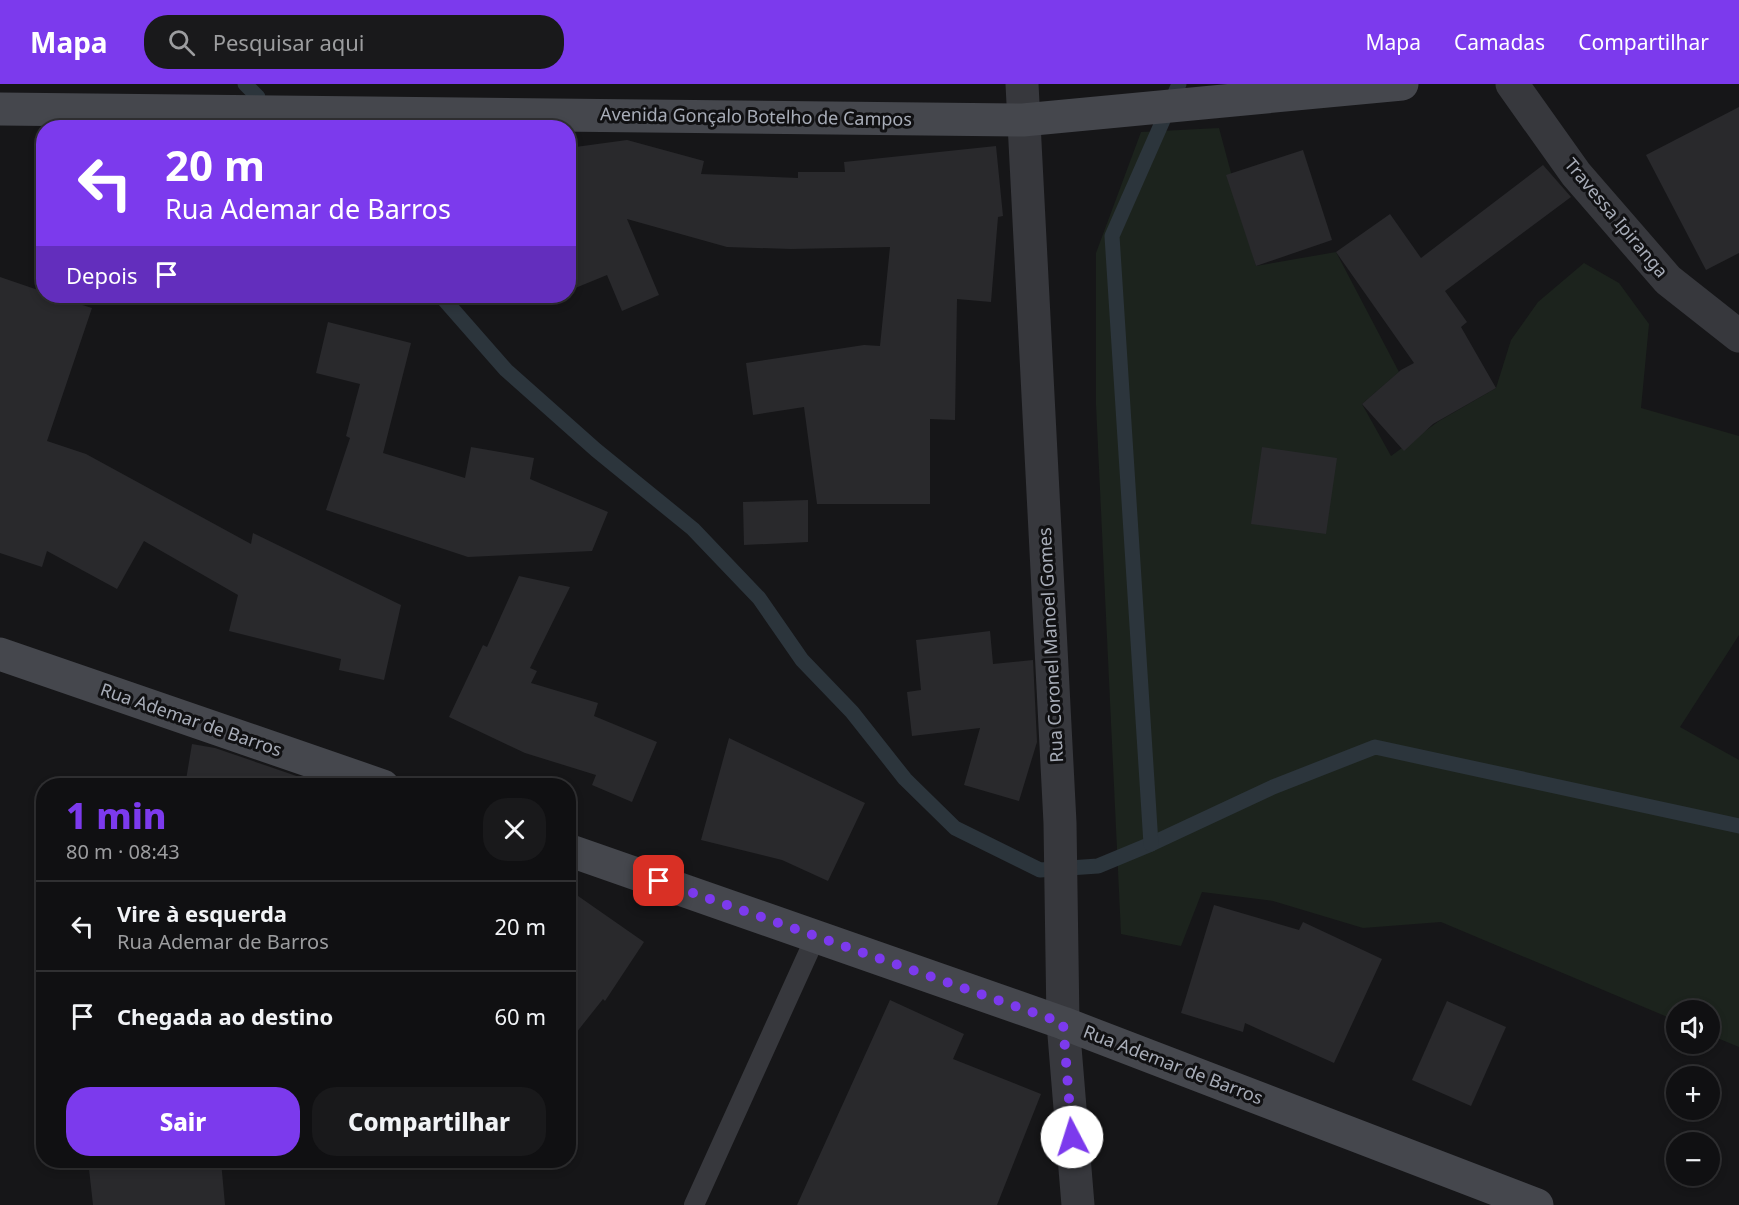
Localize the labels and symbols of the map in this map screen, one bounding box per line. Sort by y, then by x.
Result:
street label: Avenida Gonçalo Botelho de Campos [600,101,912,131]
street label: Travessa Ipiranga [1560,153,1674,282]
street label: Rua Coronel Manoel Gomes [1032,527,1068,763]
street label: Rua Ademar de Barros [97,677,285,761]
pin [633,855,684,906]
street label: Rua Ademar de Barros [1080,1019,1267,1109]
position arrow [1040,1105,1104,1169]

